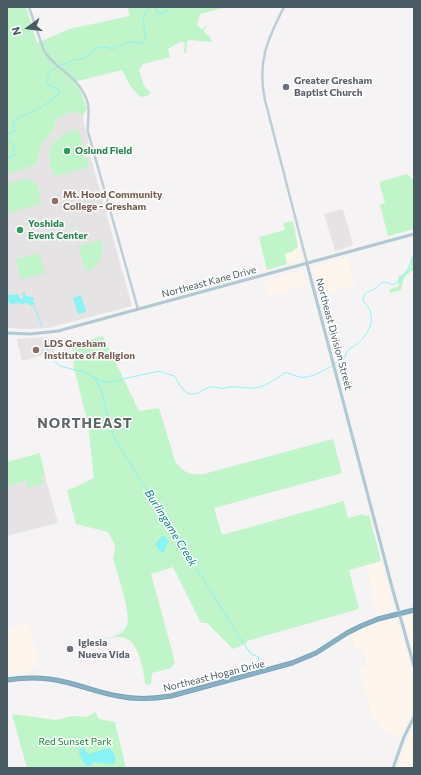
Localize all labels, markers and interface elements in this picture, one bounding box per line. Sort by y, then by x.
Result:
north arrow [8,8,48,48]
text: N [9,26,23,37]
place label: Greater Gresham Baptist Church [294,75,372,98]
marker: Greater Gresham Baptist Church [281,82,291,92]
place label: Oslund Field [75,145,132,157]
marker: Oslund Field [62,146,72,156]
place label: Mt. Hood Community College - Gresham [63,189,163,212]
marker: Mt. Hood Community College - Gresham [50,196,60,206]
place label: Yoshida Event Center [28,218,88,242]
marker: Yoshida Event Center [15,225,25,235]
street label: Northeast Kane Drive [160,264,258,300]
street label: Northeast Division Street [313,277,355,391]
place label: LDS Gresham Institute of Religion [44,338,135,362]
marker: LDS Gresham Institute of Religion [31,345,41,355]
district label: NORTHEAST [37,415,133,431]
water label: Burlingame Creek [142,487,200,569]
place label: Iglesia Nueva Vida [78,637,130,660]
marker: Iglesia Nueva Vida [65,644,75,654]
street label: Northeast Hogan Drive [162,658,266,694]
park label: Red Sunset Park [38,736,112,748]

